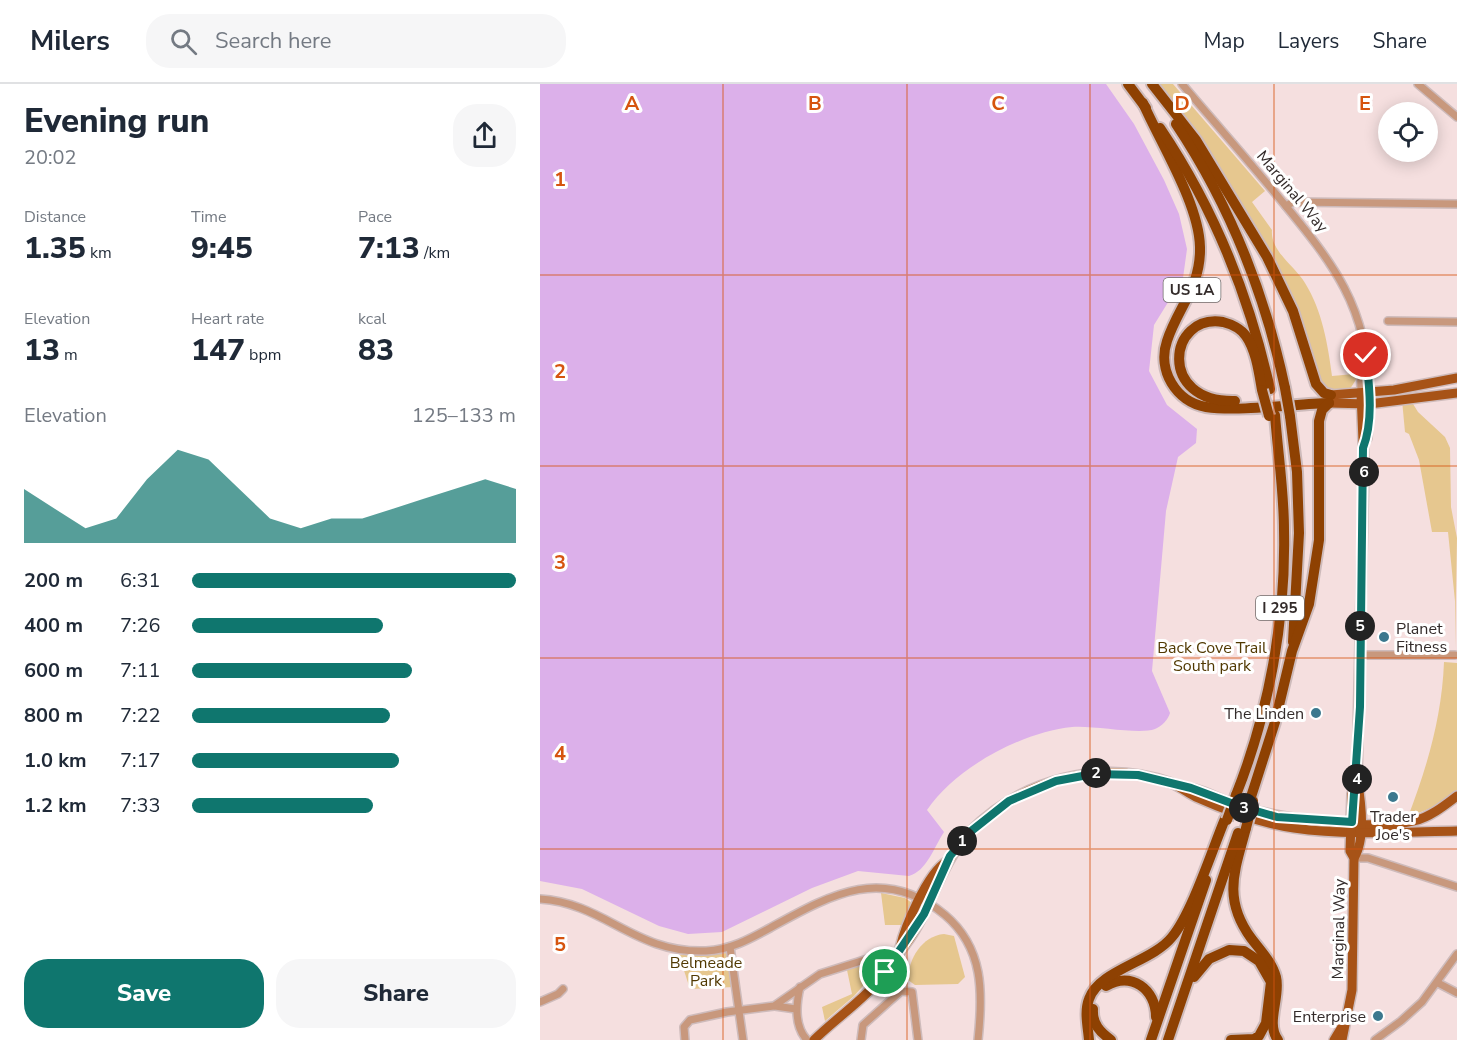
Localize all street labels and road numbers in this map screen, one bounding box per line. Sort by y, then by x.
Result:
street label: Marginal Way [1251,146,1333,238]
road number: US 1A [1164,278,1220,302]
road number: I 295 [1256,596,1304,620]
street label: Marginal Way [1327,878,1351,980]

